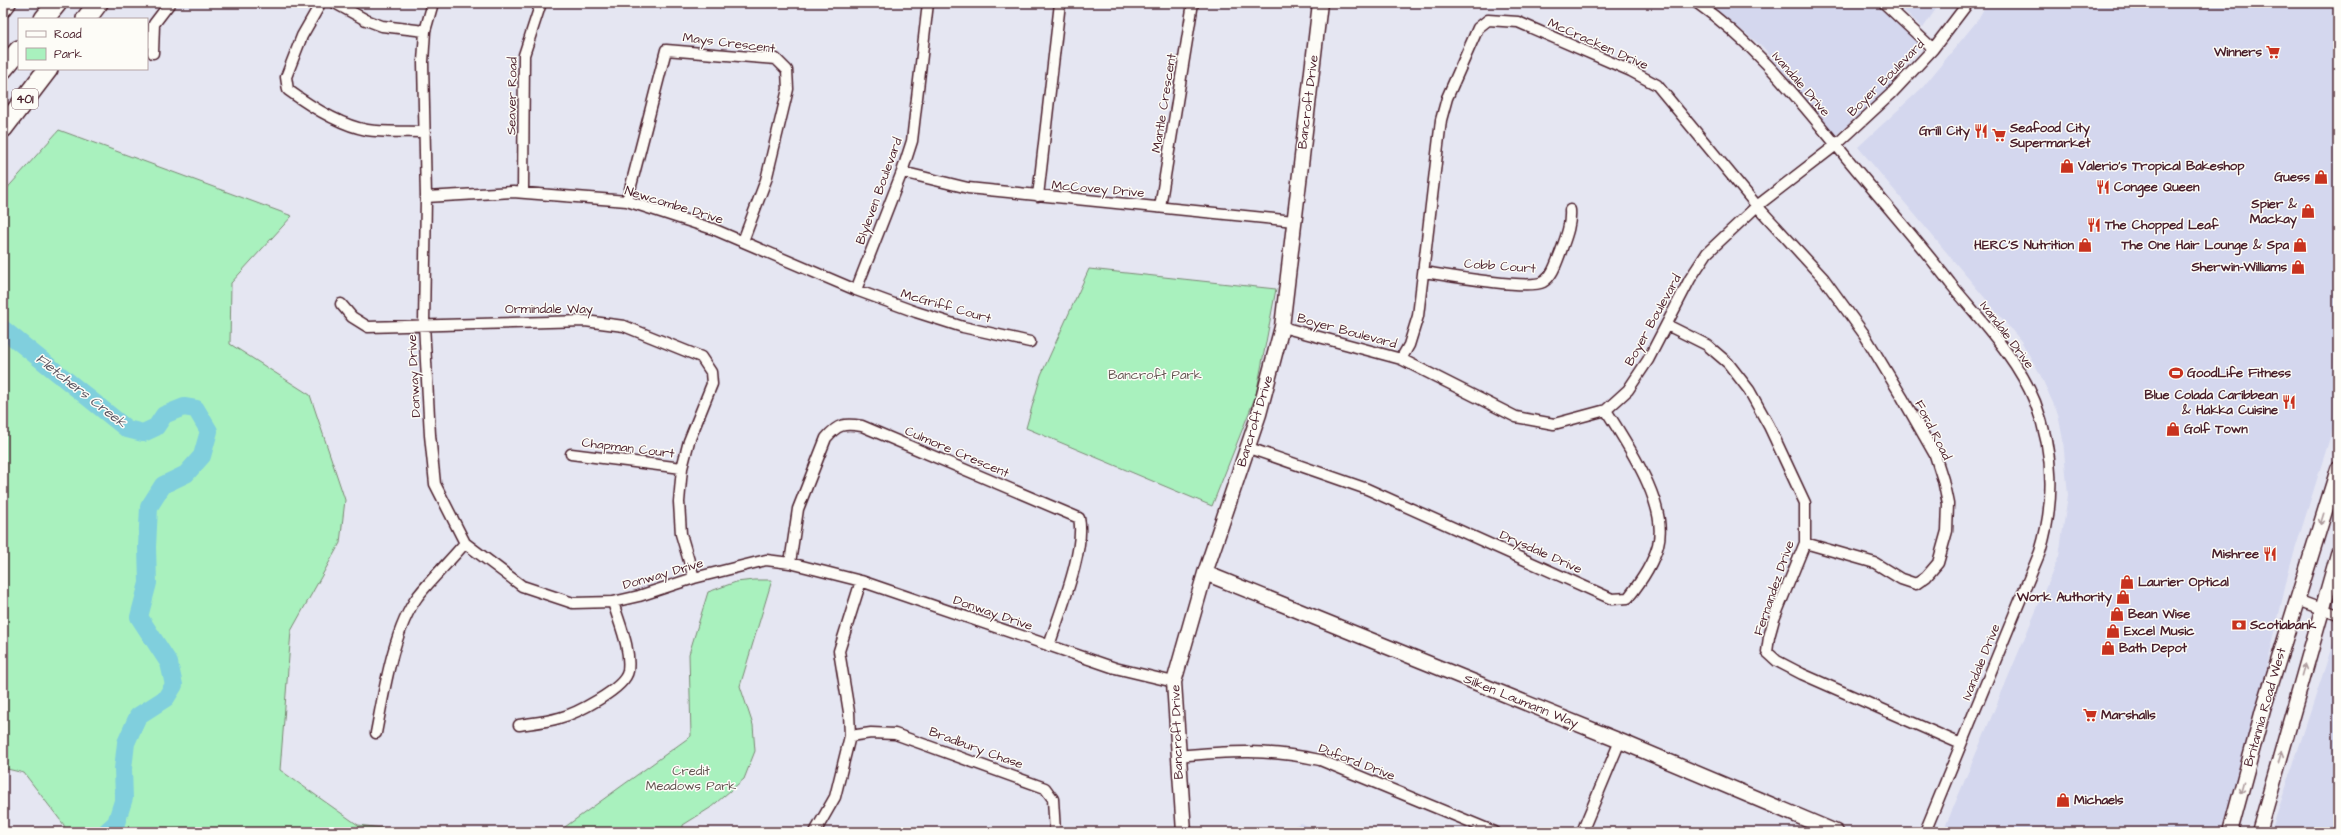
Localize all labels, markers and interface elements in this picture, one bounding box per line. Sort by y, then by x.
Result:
street label: McCracken Drive [1545,14,1651,74]
legend [18,18,148,70]
text: Road [54,26,82,43]
street label: Mays Crescent [682,28,777,59]
street label: Boyer Boulevard [1843,35,1930,121]
place label: Winners [2213,43,2262,61]
supermarket icon: Winners [2265,44,2281,60]
text: Park [54,46,82,63]
street label: Ivandale Drive [1768,48,1834,120]
street label: Mantle Crescent [1147,51,1181,154]
street label: Bancroft Drive [1293,54,1323,150]
street label: Seaver Road [502,57,522,135]
road number: 401 [12,89,38,109]
place label: Seafood City Supermarket [2009,119,2091,153]
place label: Grill City [1919,122,1971,141]
restaurant icon: Grill City [1973,123,1989,139]
supermarket icon: Seafood City Supermarket [1991,127,2007,143]
street label: Blyleven Boulevard [851,135,908,247]
place label: Valerio's Tropical Bakeshop [2077,157,2245,176]
shop icon: Valerio's Tropical Bakeshop [2059,158,2075,174]
place label: Guess [2274,168,2310,186]
shop icon: Guess [2313,169,2329,185]
street label: McCovey Drive [1051,176,1145,203]
place label: Congee Queen [2114,178,2200,198]
restaurant icon: Congee Queen [2095,179,2111,195]
street label: Newcombe Drive [622,181,726,229]
place label: Spier & Mackay [2250,195,2298,229]
shop icon: Spier & Mackay [2300,203,2316,219]
place label: The Chopped Leaf [2104,216,2220,235]
restaurant icon: The Chopped Leaf [2086,217,2102,233]
place label: HERC'S Nutrition [1974,236,2074,254]
place label: The One Hair Lounge & Spa [2120,236,2289,256]
shop icon: HERC'S Nutrition [2077,237,2093,253]
shop icon: The One Hair Lounge & Spa [2292,237,2308,253]
street label: Cobb Court [1464,255,1537,278]
place label: Sherwin-Williams [2190,258,2287,276]
shop icon: Sherwin-Williams [2290,259,2306,275]
street label: Boyer Boulevard [1620,271,1687,370]
street label: McGriff Court [899,284,994,328]
street label: Ivandale Drive [1976,297,2038,373]
street label: Ormindale Way [505,300,593,319]
street label: Boyer Boulevard [1295,309,1399,354]
street label: Donway Drive [403,334,426,418]
water label: Fletchers Creek [31,349,131,433]
place label: GoodLife Fitness [2187,364,2292,382]
sports icon: GoodLife Fitness [2168,365,2184,381]
park label: Bancroft Park [1108,366,1202,384]
street label: Bancroft Drive [1233,373,1277,469]
place label: Blue Colada Caribbean & Hakka Cuisine [2145,386,2278,419]
restaurant icon: Blue Colada Caribbean & Hakka Cuisine [2281,394,2297,410]
street label: Ford Road [1910,397,1956,463]
place label: Golf Town [2184,420,2248,438]
shop icon: Golf Town [2165,421,2181,437]
street label: Culmore Crescent [902,422,1013,482]
street label: Chapman Court [581,433,676,463]
one-way arrow [2318,513,2325,526]
street label: Drysdale Drive [1497,526,1585,579]
street label: Fernandez Drive [1749,538,1799,638]
place label: Mishree [2212,545,2259,563]
restaurant icon: Mishree [2262,546,2278,562]
street label: Donway Drive [621,554,706,595]
place label: Laurier Optical [2138,573,2229,592]
shop icon: Laurier Optical [2119,574,2135,590]
place label: Work Authority [2016,588,2113,607]
shop icon: Work Authority [2115,589,2131,605]
street label: Donway Drive [950,591,1035,636]
place label: Bean Wise [2128,605,2190,623]
shop icon: Bean Wise [2109,606,2125,622]
place label: Scotiabank [2249,616,2317,634]
bank icon: Scotiabank [2231,617,2247,633]
street label: Ivandale Drive [1958,621,2004,703]
place label: Excel Music [2124,622,2195,640]
shop icon: Excel Music [2105,623,2121,639]
place label: Bath Depot [2119,639,2188,658]
shop icon: Bath Depot [2100,640,2116,656]
street label: Britannia Road West [2239,645,2291,769]
one-way arrow [2301,663,2309,676]
street label: Silken Laumann Way [1461,670,1581,733]
street label: Bancroft Drive [1166,684,1188,780]
place label: Marshalls [2101,706,2156,724]
supermarket icon: Marshalls [2082,707,2098,723]
street label: Bradbury Chase [926,723,1026,774]
street label: Duford Drive [1316,739,1398,785]
one-way arrow [2277,751,2284,764]
park label: Credit Meadows Park [646,762,736,795]
one-way arrow [2238,781,2245,794]
place label: Michaels [2074,791,2124,809]
shop icon: Michaels [2055,792,2071,808]

